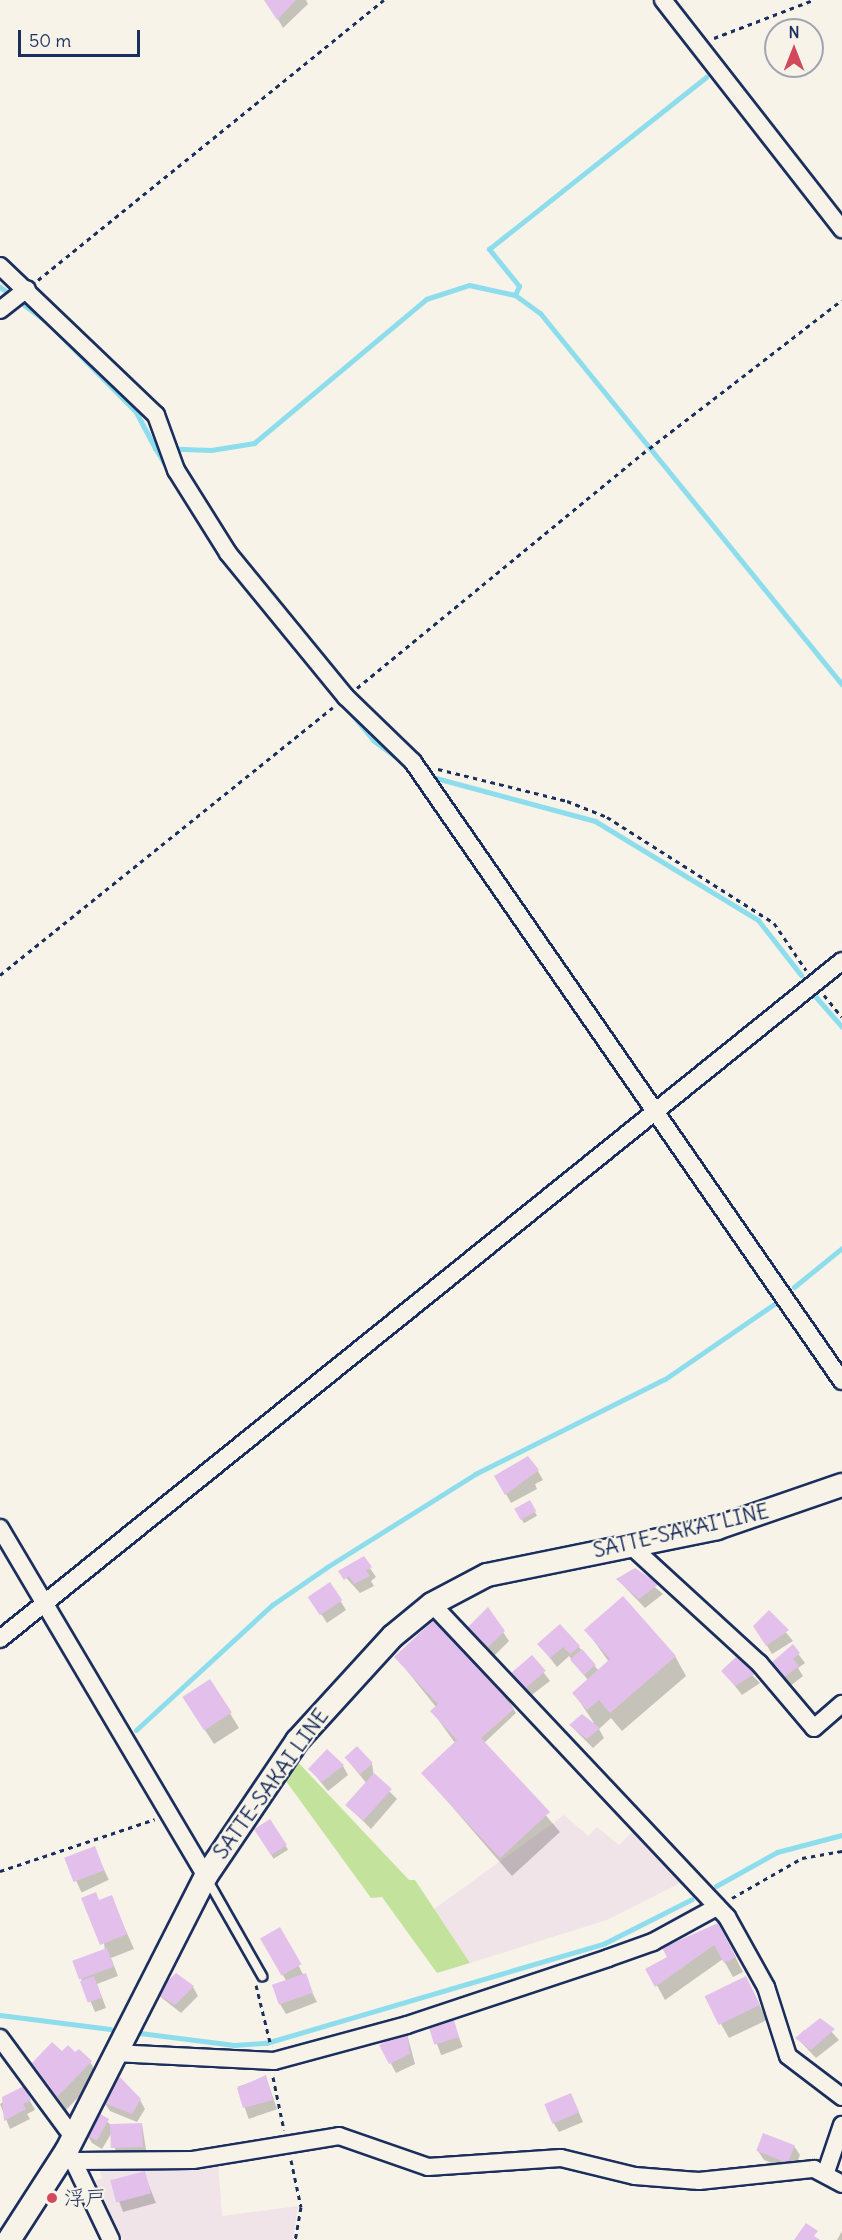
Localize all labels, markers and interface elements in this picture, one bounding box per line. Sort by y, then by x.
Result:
scale bar [21,18,142,56]
north arrow [764,18,824,78]
text: N [788,22,800,42]
text: 50 m [29,29,71,52]
street label: SATTE-SAKAI LINE [591,1499,771,1563]
street label: SATTE-SAKAI LINE [208,1704,334,1864]
place label: 浮戸 [64,2185,106,2211]
marker: 浮戸 [45,2191,59,2205]

